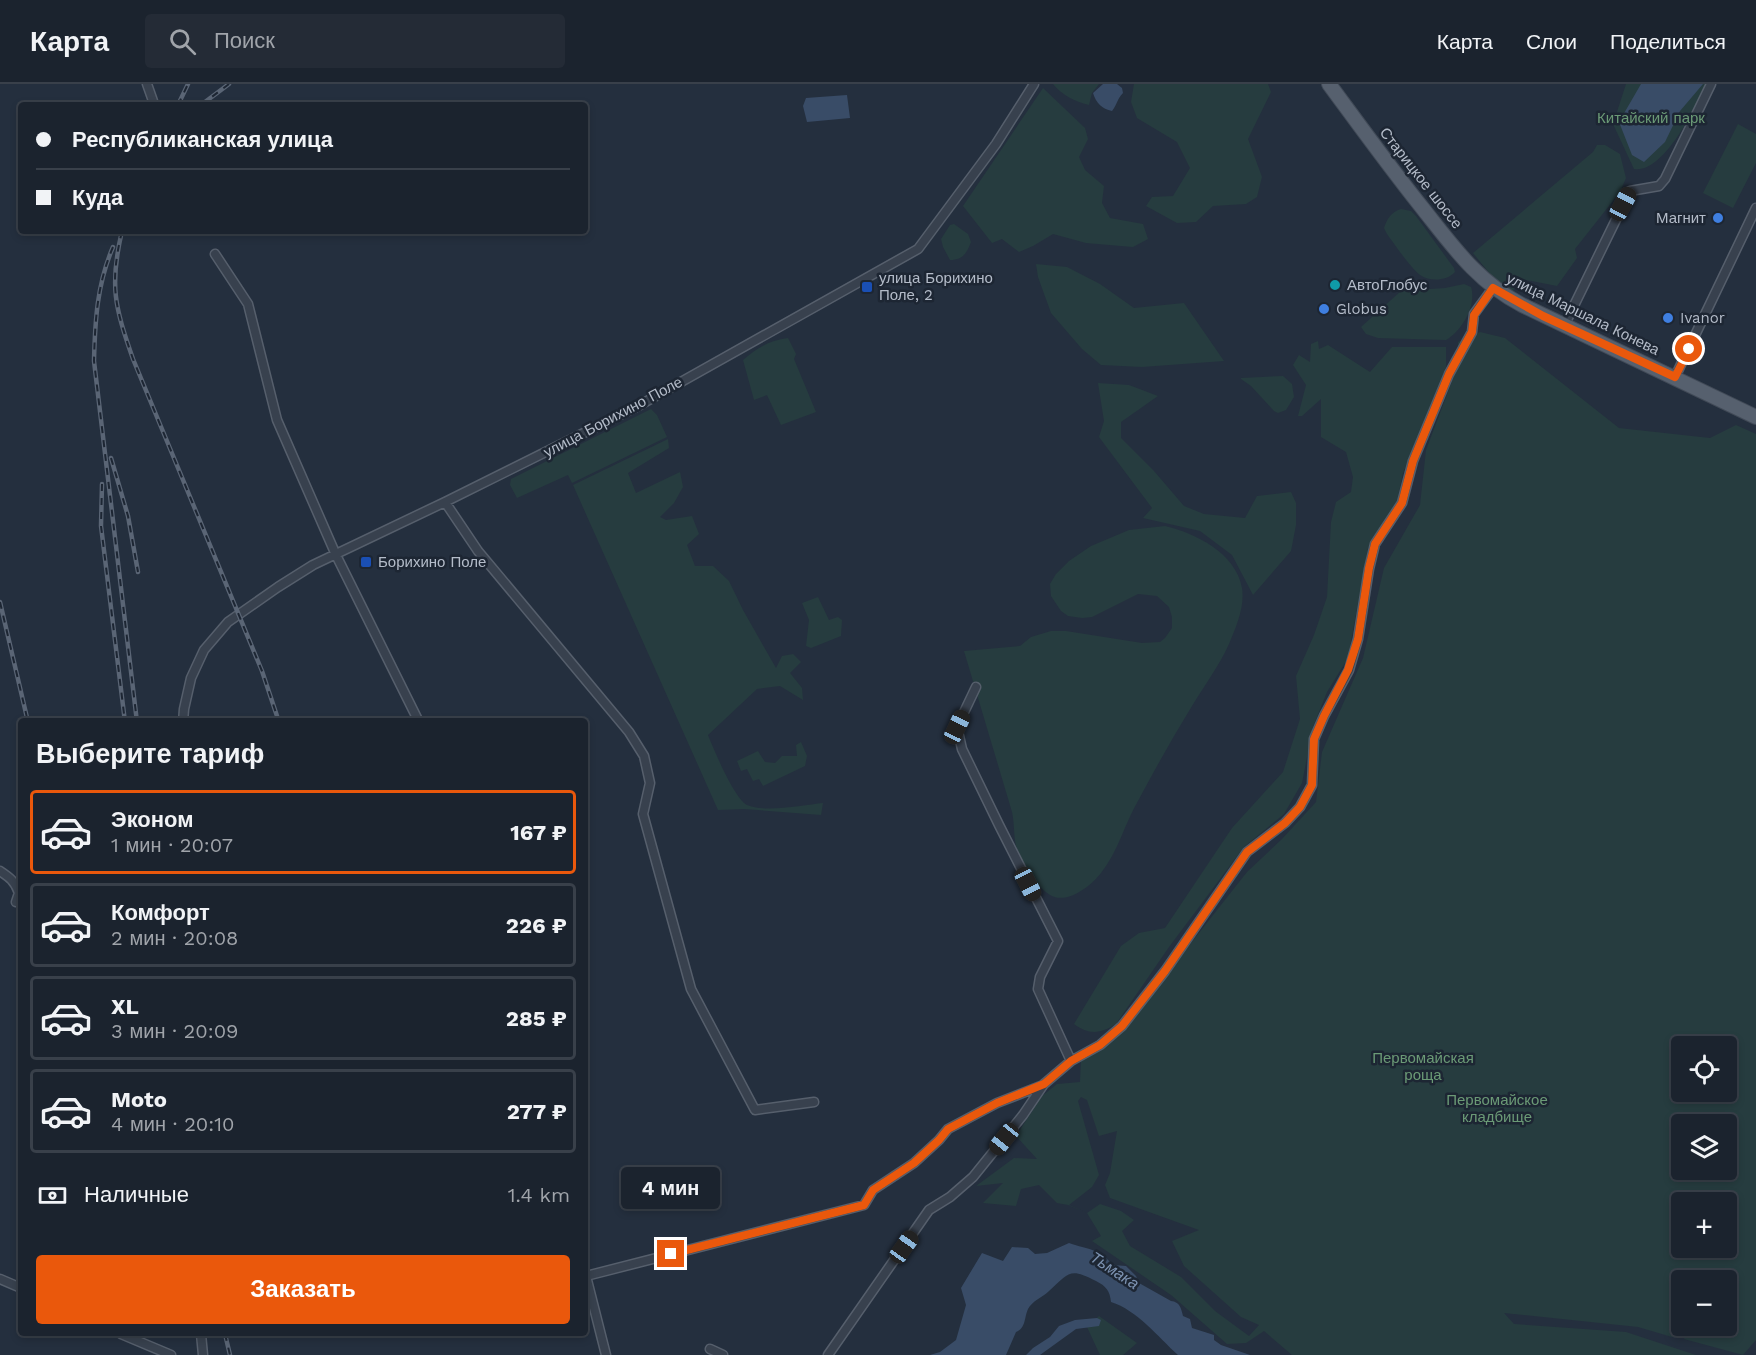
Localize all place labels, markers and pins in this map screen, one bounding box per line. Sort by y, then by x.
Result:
place label: Магнит [1656,209,1706,227]
marker: Магнит [1711,211,1725,225]
place label: улица Борихино Поле, 2 [879,269,993,304]
place label: АвтоГлобус [1347,276,1428,294]
marker: АвтоГлобус [1328,278,1342,292]
marker: улица Борихино Поле, 2 [860,280,874,294]
place label: Globus [1336,300,1387,318]
marker: Globus [1317,302,1331,316]
place label: Ivanor [1680,309,1725,327]
marker: Ivanor [1661,311,1675,325]
place label: Борихино Поле [378,553,486,571]
marker: Борихино Поле [359,555,373,569]

